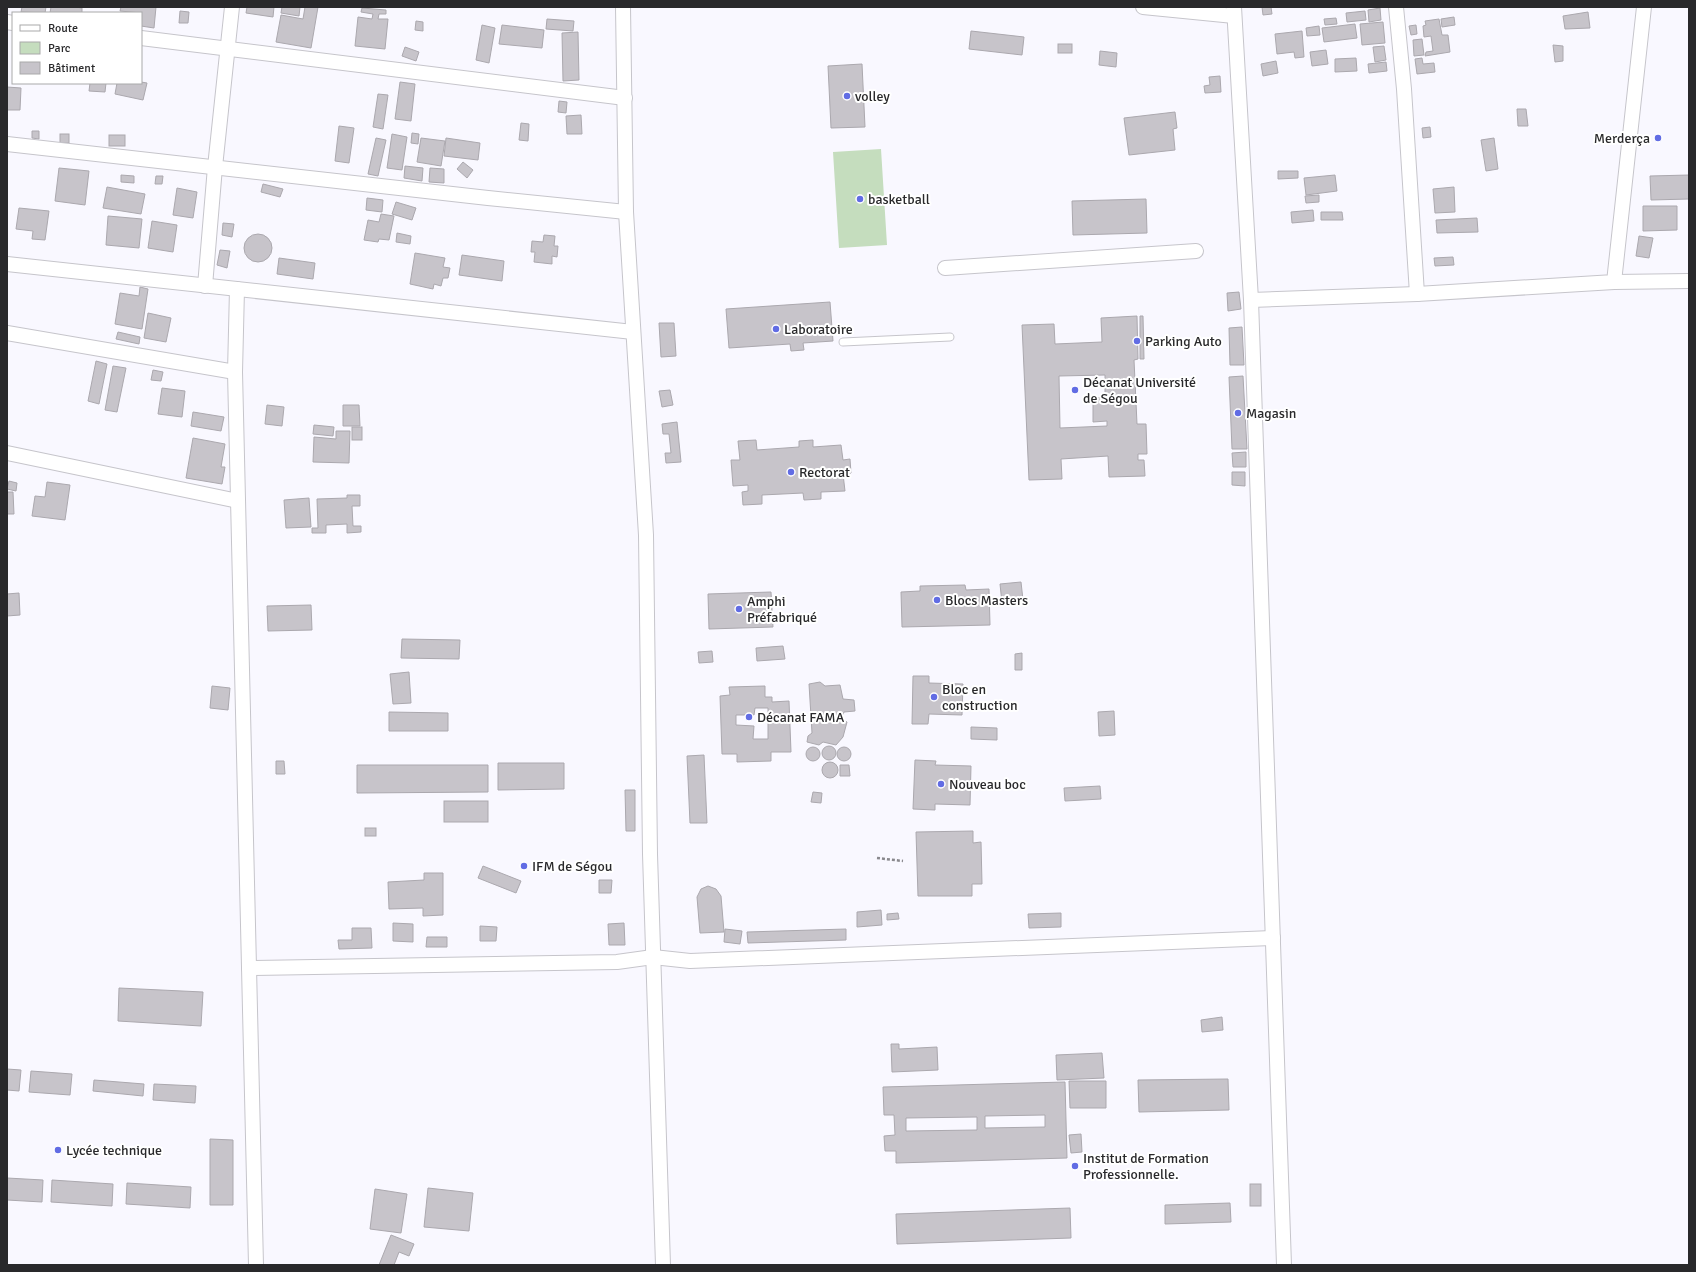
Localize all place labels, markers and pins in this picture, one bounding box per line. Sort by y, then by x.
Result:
place label: volley [855,88,890,105]
marker: volley [842,91,852,101]
place label: Merderça [1594,130,1650,147]
marker: Merderça [1653,133,1663,143]
place label: basketball [868,191,930,208]
marker: basketball [855,194,865,204]
place label: Laboratoire [784,321,853,338]
marker: Laboratoire [771,324,781,334]
place label: Parking Auto [1145,333,1222,350]
marker: Parking Auto [1132,336,1142,346]
place label: Décanat Université de Ségou [1083,374,1196,407]
marker: Décanat Université de Ségou [1070,385,1080,395]
place label: Magasin [1246,405,1296,422]
marker: Magasin [1233,408,1243,418]
place label: Rectorat [799,464,850,481]
marker: Rectorat [786,467,796,477]
place label: Blocs Masters [945,592,1028,609]
place label: Amphi Préfabriqué [747,593,817,626]
marker: Blocs Masters [932,595,942,605]
marker: Amphi Préfabriqué [734,604,744,614]
place label: Bloc en construction [942,681,1018,714]
marker: Bloc en construction [929,692,939,702]
place label: Décanat FAMA [757,709,845,726]
marker: Décanat FAMA [744,712,754,722]
place label: Nouveau boc [949,776,1026,793]
marker: Nouveau boc [936,779,946,789]
place label: IFM de Ségou [532,858,612,875]
marker: IFM de Ségou [519,861,529,871]
place label: Lycée technique [66,1142,162,1159]
marker: Lycée technique [53,1145,63,1155]
place label: Institut de Formation Professionnelle. [1083,1150,1209,1183]
marker: Institut de Formation Professionnelle. [1070,1161,1080,1171]

